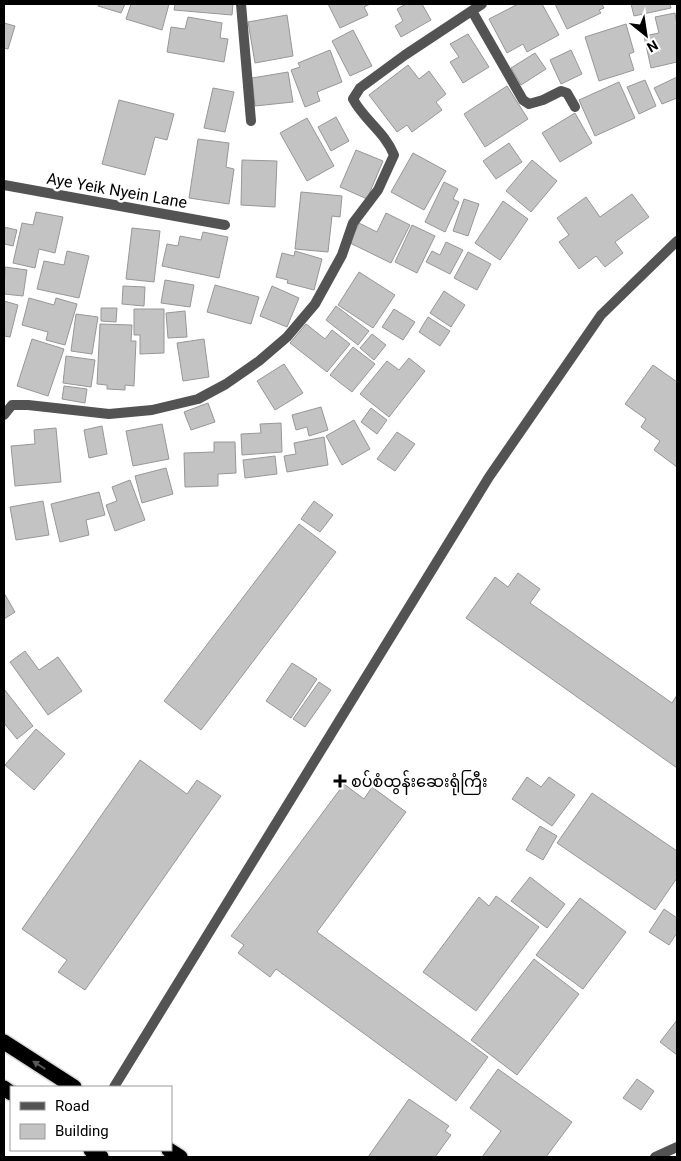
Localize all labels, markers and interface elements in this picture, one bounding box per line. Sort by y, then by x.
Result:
north arrow [621,10,671,60]
text: N [644,37,661,56]
street label: Aye Yeik Nyein Lane [45,169,189,212]
place label: စပ်စံထွန်းဆေးရုံကြီး [351,770,488,796]
marker: စပ်စံထွန်းဆေးရုံကြီး [333,774,347,788]
one-way arrow [32,1060,45,1070]
legend [10,1086,172,1151]
text: Road [55,1097,89,1115]
text: Building [55,1122,109,1140]

